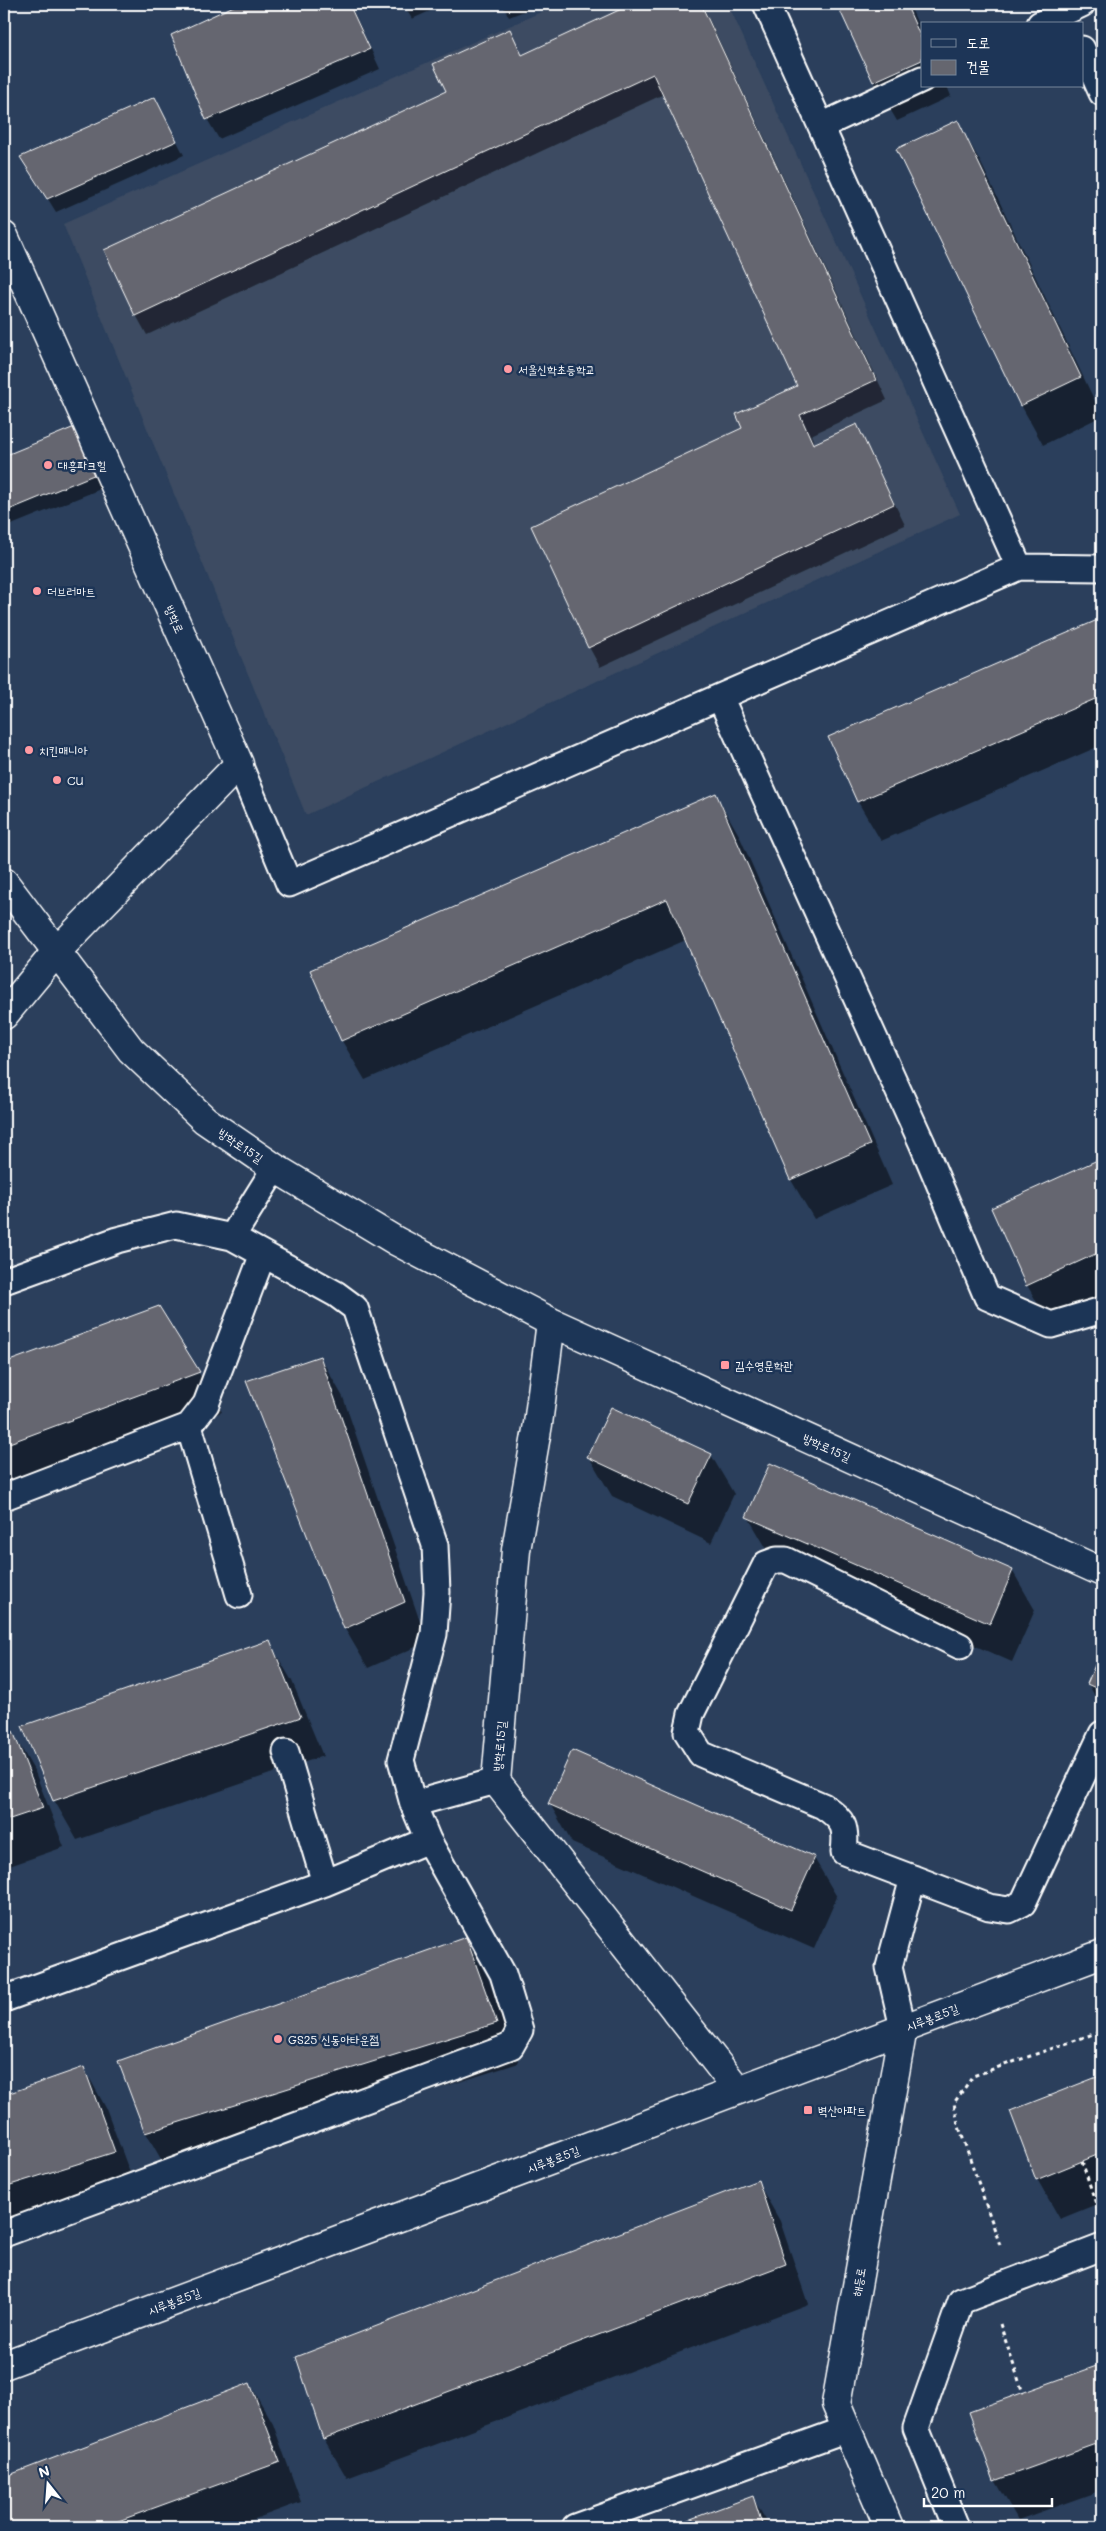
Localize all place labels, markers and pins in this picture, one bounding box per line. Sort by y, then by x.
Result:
place label: 서울신학초등학교 [518,361,595,377]
marker: 서울신학초등학교 [502,363,514,375]
place label: 대흥파크힐 [58,457,107,473]
marker: 대흥파크힐 [42,459,54,471]
place label: 더브러마트 [47,583,95,599]
marker: 더브러마트 [31,585,43,597]
place label: 치킨매니아 [39,742,88,758]
marker: 치킨매니아 [23,744,35,756]
place label: CU [67,772,84,788]
marker: CU [51,774,63,786]
place label: 김수영문학관 [735,1357,793,1373]
marker: 김수영문학관 [719,1359,731,1371]
place label: GS25 신동아타운점 [288,2031,379,2047]
marker: GS25 신동아타운점 [272,2033,284,2045]
place label: 벽산아파트 [818,2102,866,2118]
marker: 벽산아파트 [802,2104,814,2116]

